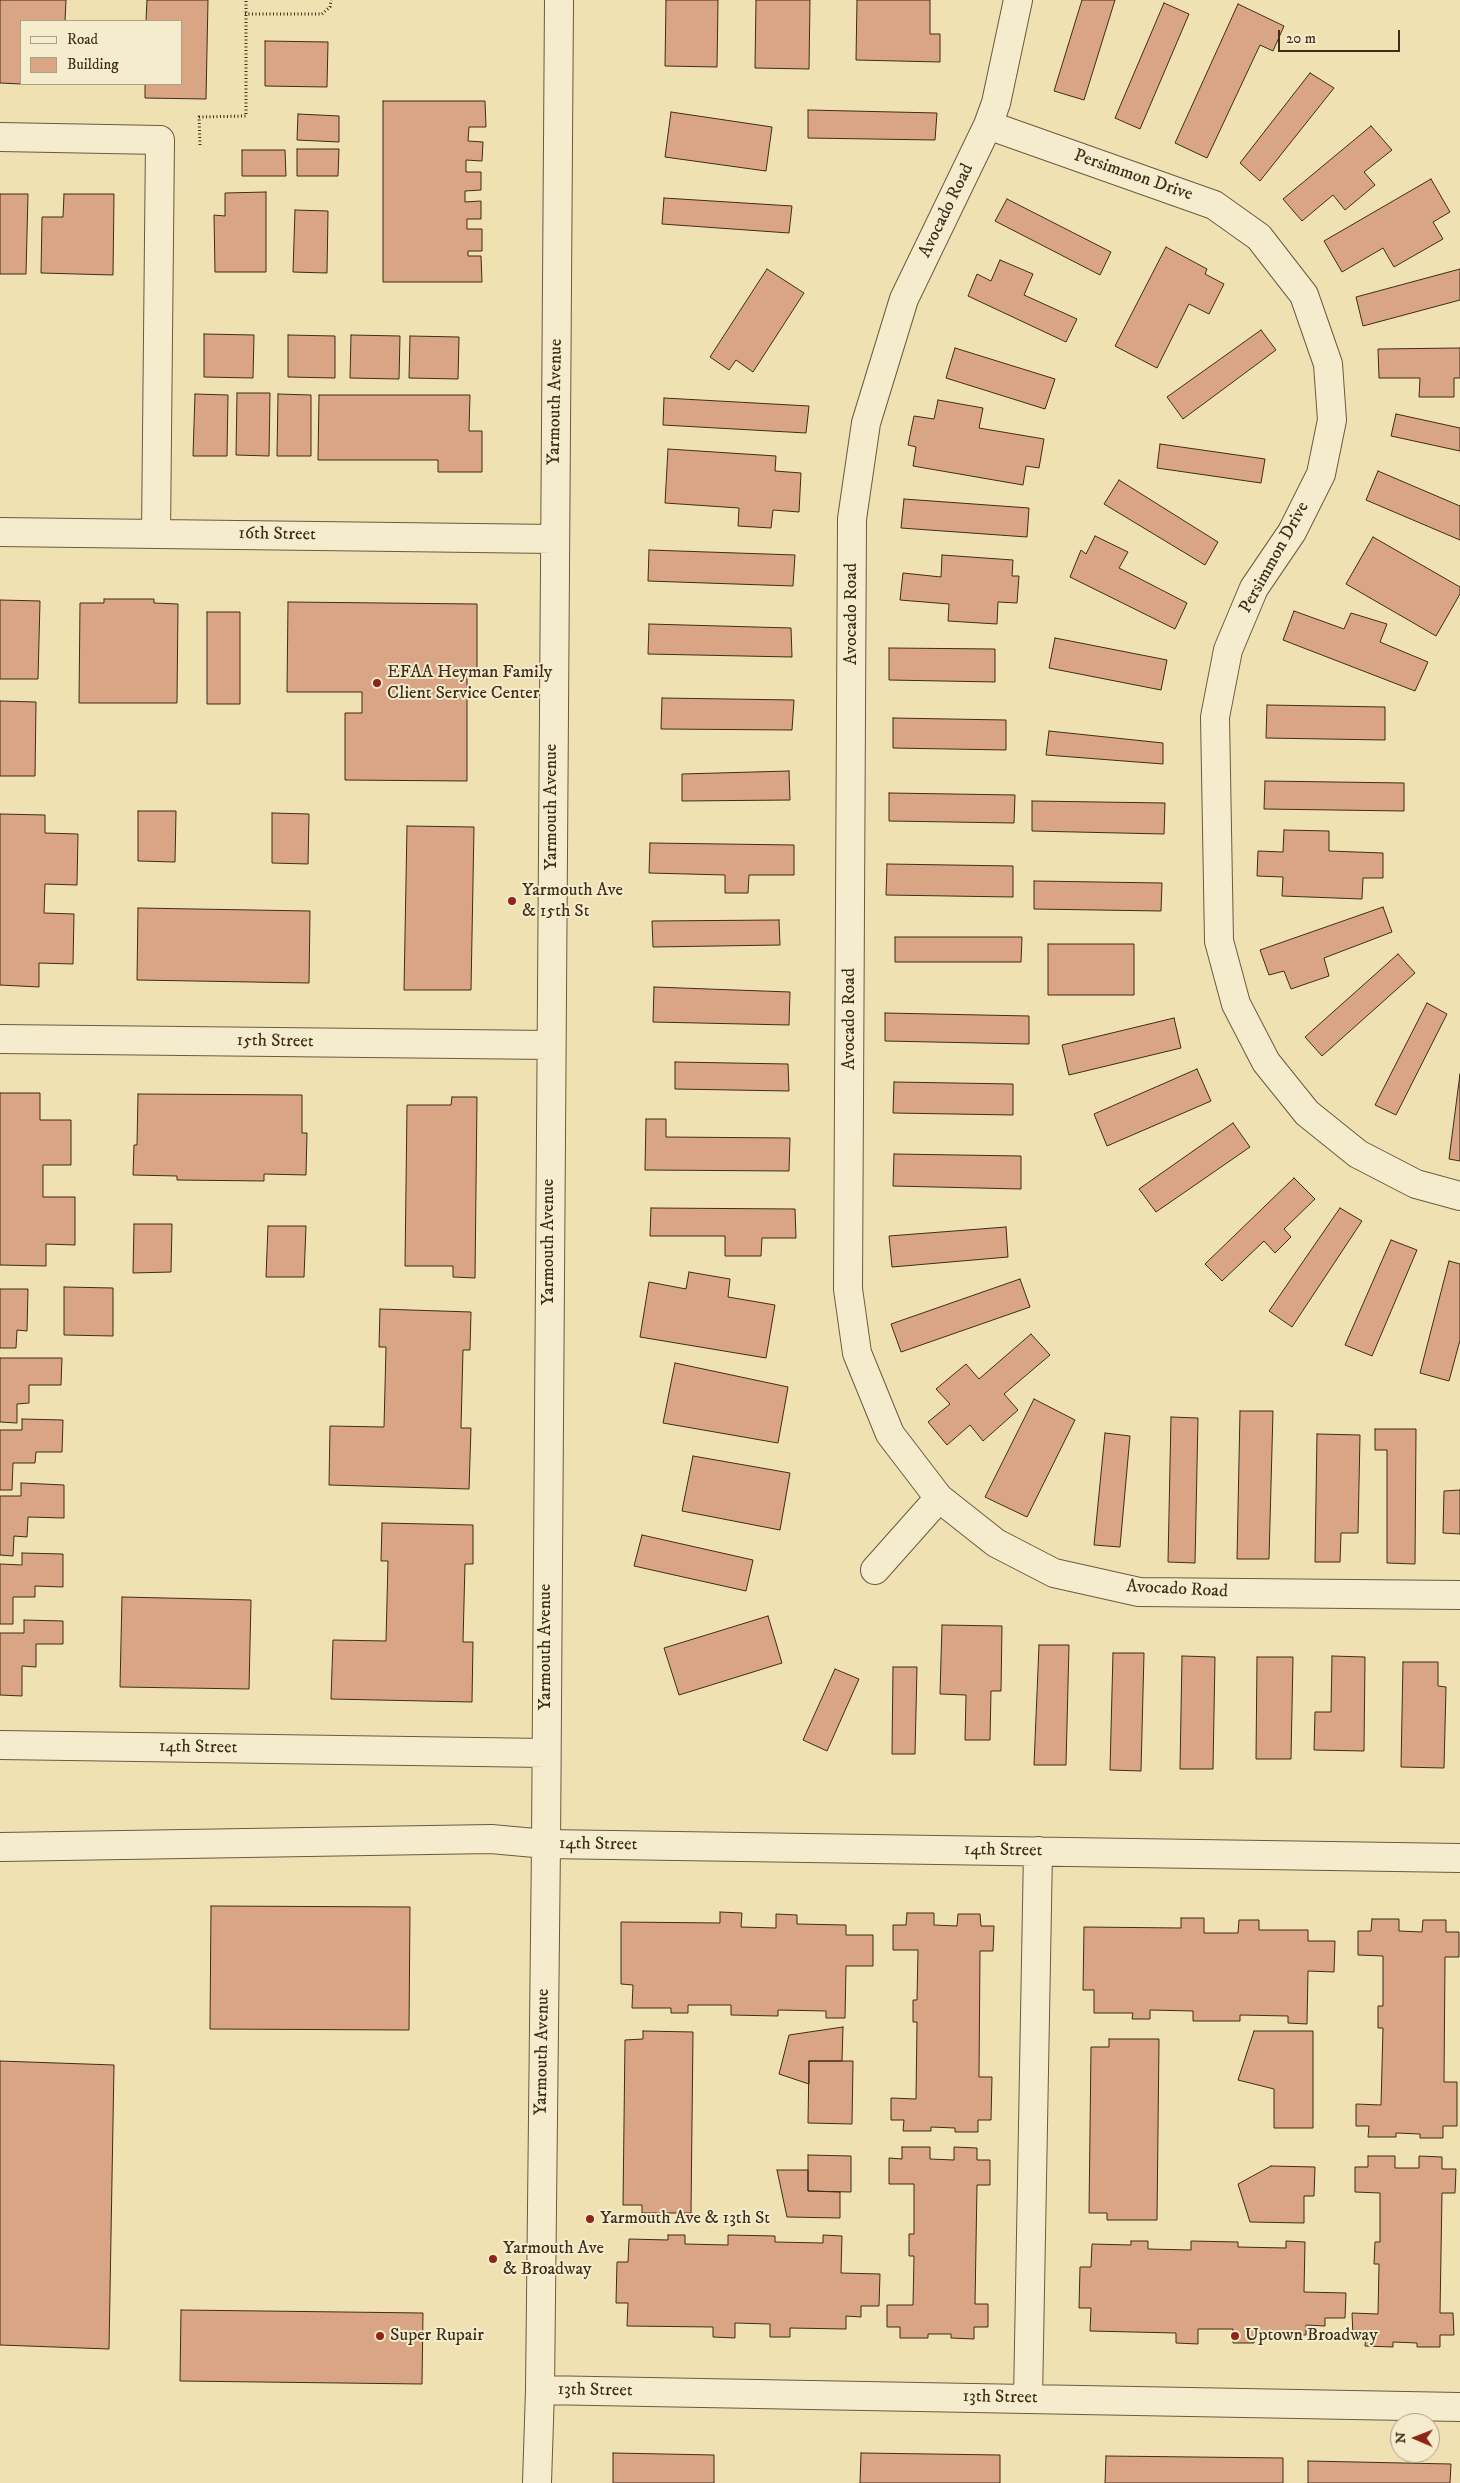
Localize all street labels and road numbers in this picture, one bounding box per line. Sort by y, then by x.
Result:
street label: Persimmon Drive [1071,146,1195,206]
street label: Avocado Road [915,160,979,262]
street label: Yarmouth Avenue [544,339,568,465]
street label: Persimmon Drive [1235,498,1315,618]
street label: 16th Street [238,524,316,546]
street label: Avocado Road [841,563,863,665]
street label: Yarmouth Avenue [541,744,563,870]
street label: Avocado Road [839,968,861,1070]
street label: 15th Street [236,1031,314,1053]
street label: Yarmouth Avenue [538,1179,560,1305]
street label: Avocado Road [1126,1577,1228,1603]
street label: Yarmouth Avenue [535,1584,557,1710]
street label: 14th Street [159,1737,237,1759]
street label: 14th Street [559,1834,637,1856]
street label: 14th Street [964,1840,1042,1862]
street label: Yarmouth Avenue [531,1989,555,2115]
street label: 13th Street [557,2380,633,2402]
street label: 13th Street [962,2387,1038,2409]

